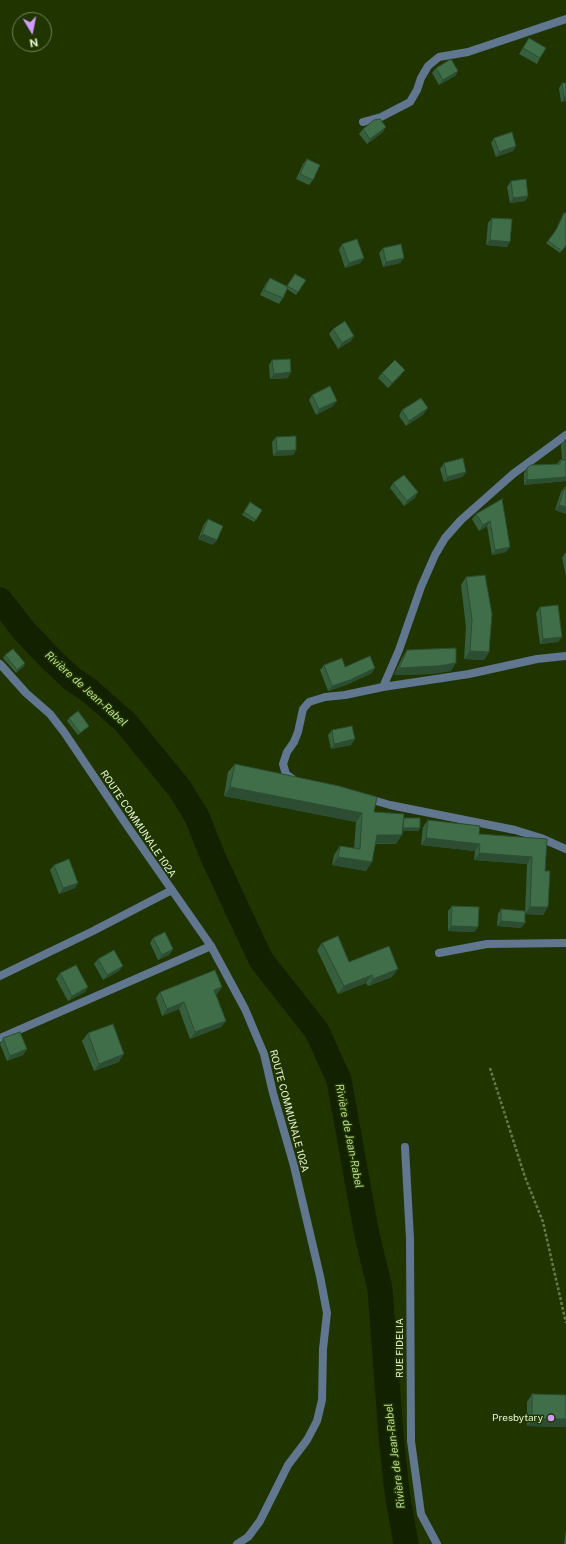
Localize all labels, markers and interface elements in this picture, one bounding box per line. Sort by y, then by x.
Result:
north arrow [12,12,52,52]
text: N [29,36,39,49]
water label: Rivière de Jean-Rabel [42,649,130,729]
street label: ROUTE COMMUNALE 102A [98,768,178,880]
street label: ROUTE COMMUNALE 102A [267,1048,311,1174]
water label: Rivière de Jean-Rabel [332,1083,366,1189]
street label: RUE FIDELIA [394,1318,406,1378]
water label: Rivière de Jean-Rabel [382,1403,408,1509]
place label: Presbytary [492,1412,543,1424]
marker: Presbytary [546,1413,556,1423]

